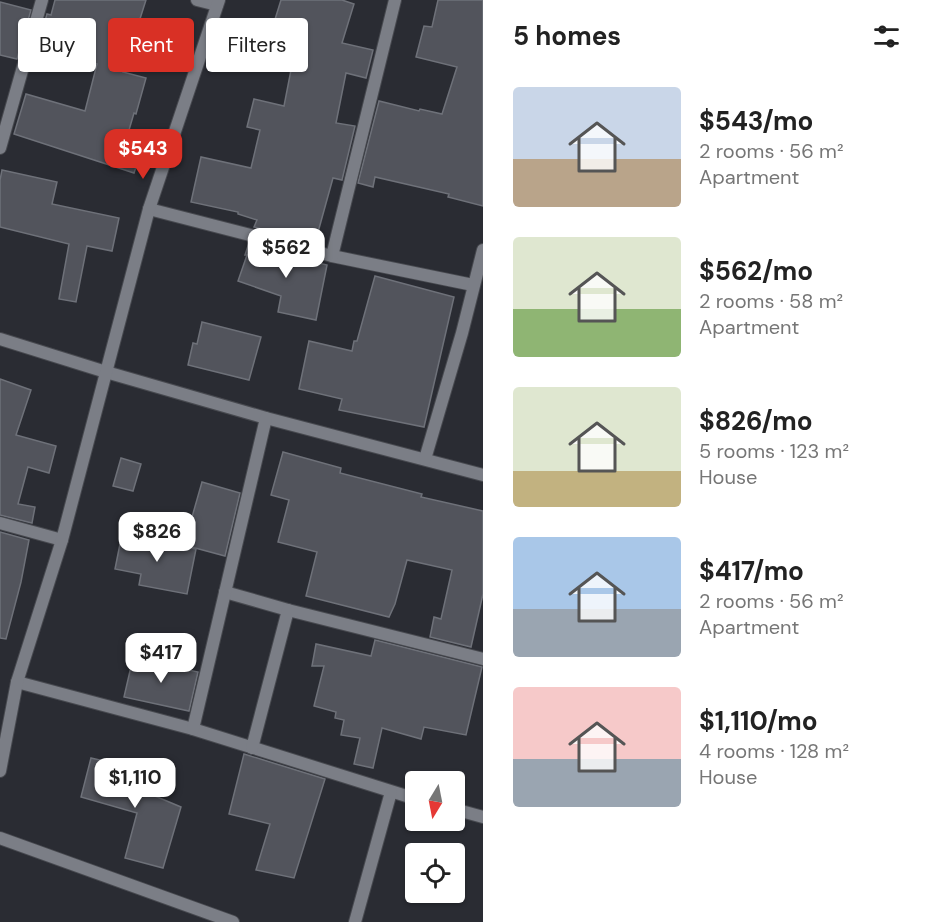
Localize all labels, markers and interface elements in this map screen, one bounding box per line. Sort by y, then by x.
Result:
chip: Buy [18,18,96,72]
chip: Rent [108,18,194,72]
chip: Filters [206,18,308,72]
text: 5 homes [513,19,621,53]
icon: filters [870,20,903,53]
text: $543/mo [699,104,813,138]
icon: home [561,111,633,183]
pin: $543 [107,129,179,180]
text: $543 [118,135,168,161]
text: 2 rooms · 56 m² [699,138,844,164]
text: Apartment [699,164,799,190]
pin: $562 [250,228,322,279]
text: $562 [262,234,310,260]
text: $562/mo [699,254,813,288]
icon: home [561,261,633,333]
text: 2 rooms · 58 m² [699,288,843,314]
text: Apartment [699,314,799,340]
text: $826/mo [699,404,813,438]
icon: home [561,411,633,483]
text: 5 rooms · 123 m² [699,438,849,464]
text: House [699,464,757,490]
pin: $826 [121,512,193,563]
text: $826 [133,518,181,544]
text: $417/mo [699,554,804,588]
icon: home [561,561,633,633]
text: 2 rooms · 56 m² [699,588,844,614]
text: Apartment [699,614,799,640]
pin: $417 [125,633,197,684]
text: $417 [139,639,183,665]
text: $1,110/mo [699,704,818,738]
icon: home [561,711,633,783]
text: 4 rooms · 128 m² [699,738,849,764]
pin: $1,110 [86,758,184,809]
text: $1,110 [109,764,161,790]
text: House [699,764,757,790]
north arrow [405,771,465,831]
map controls [405,771,465,903]
button: locate [405,843,465,903]

